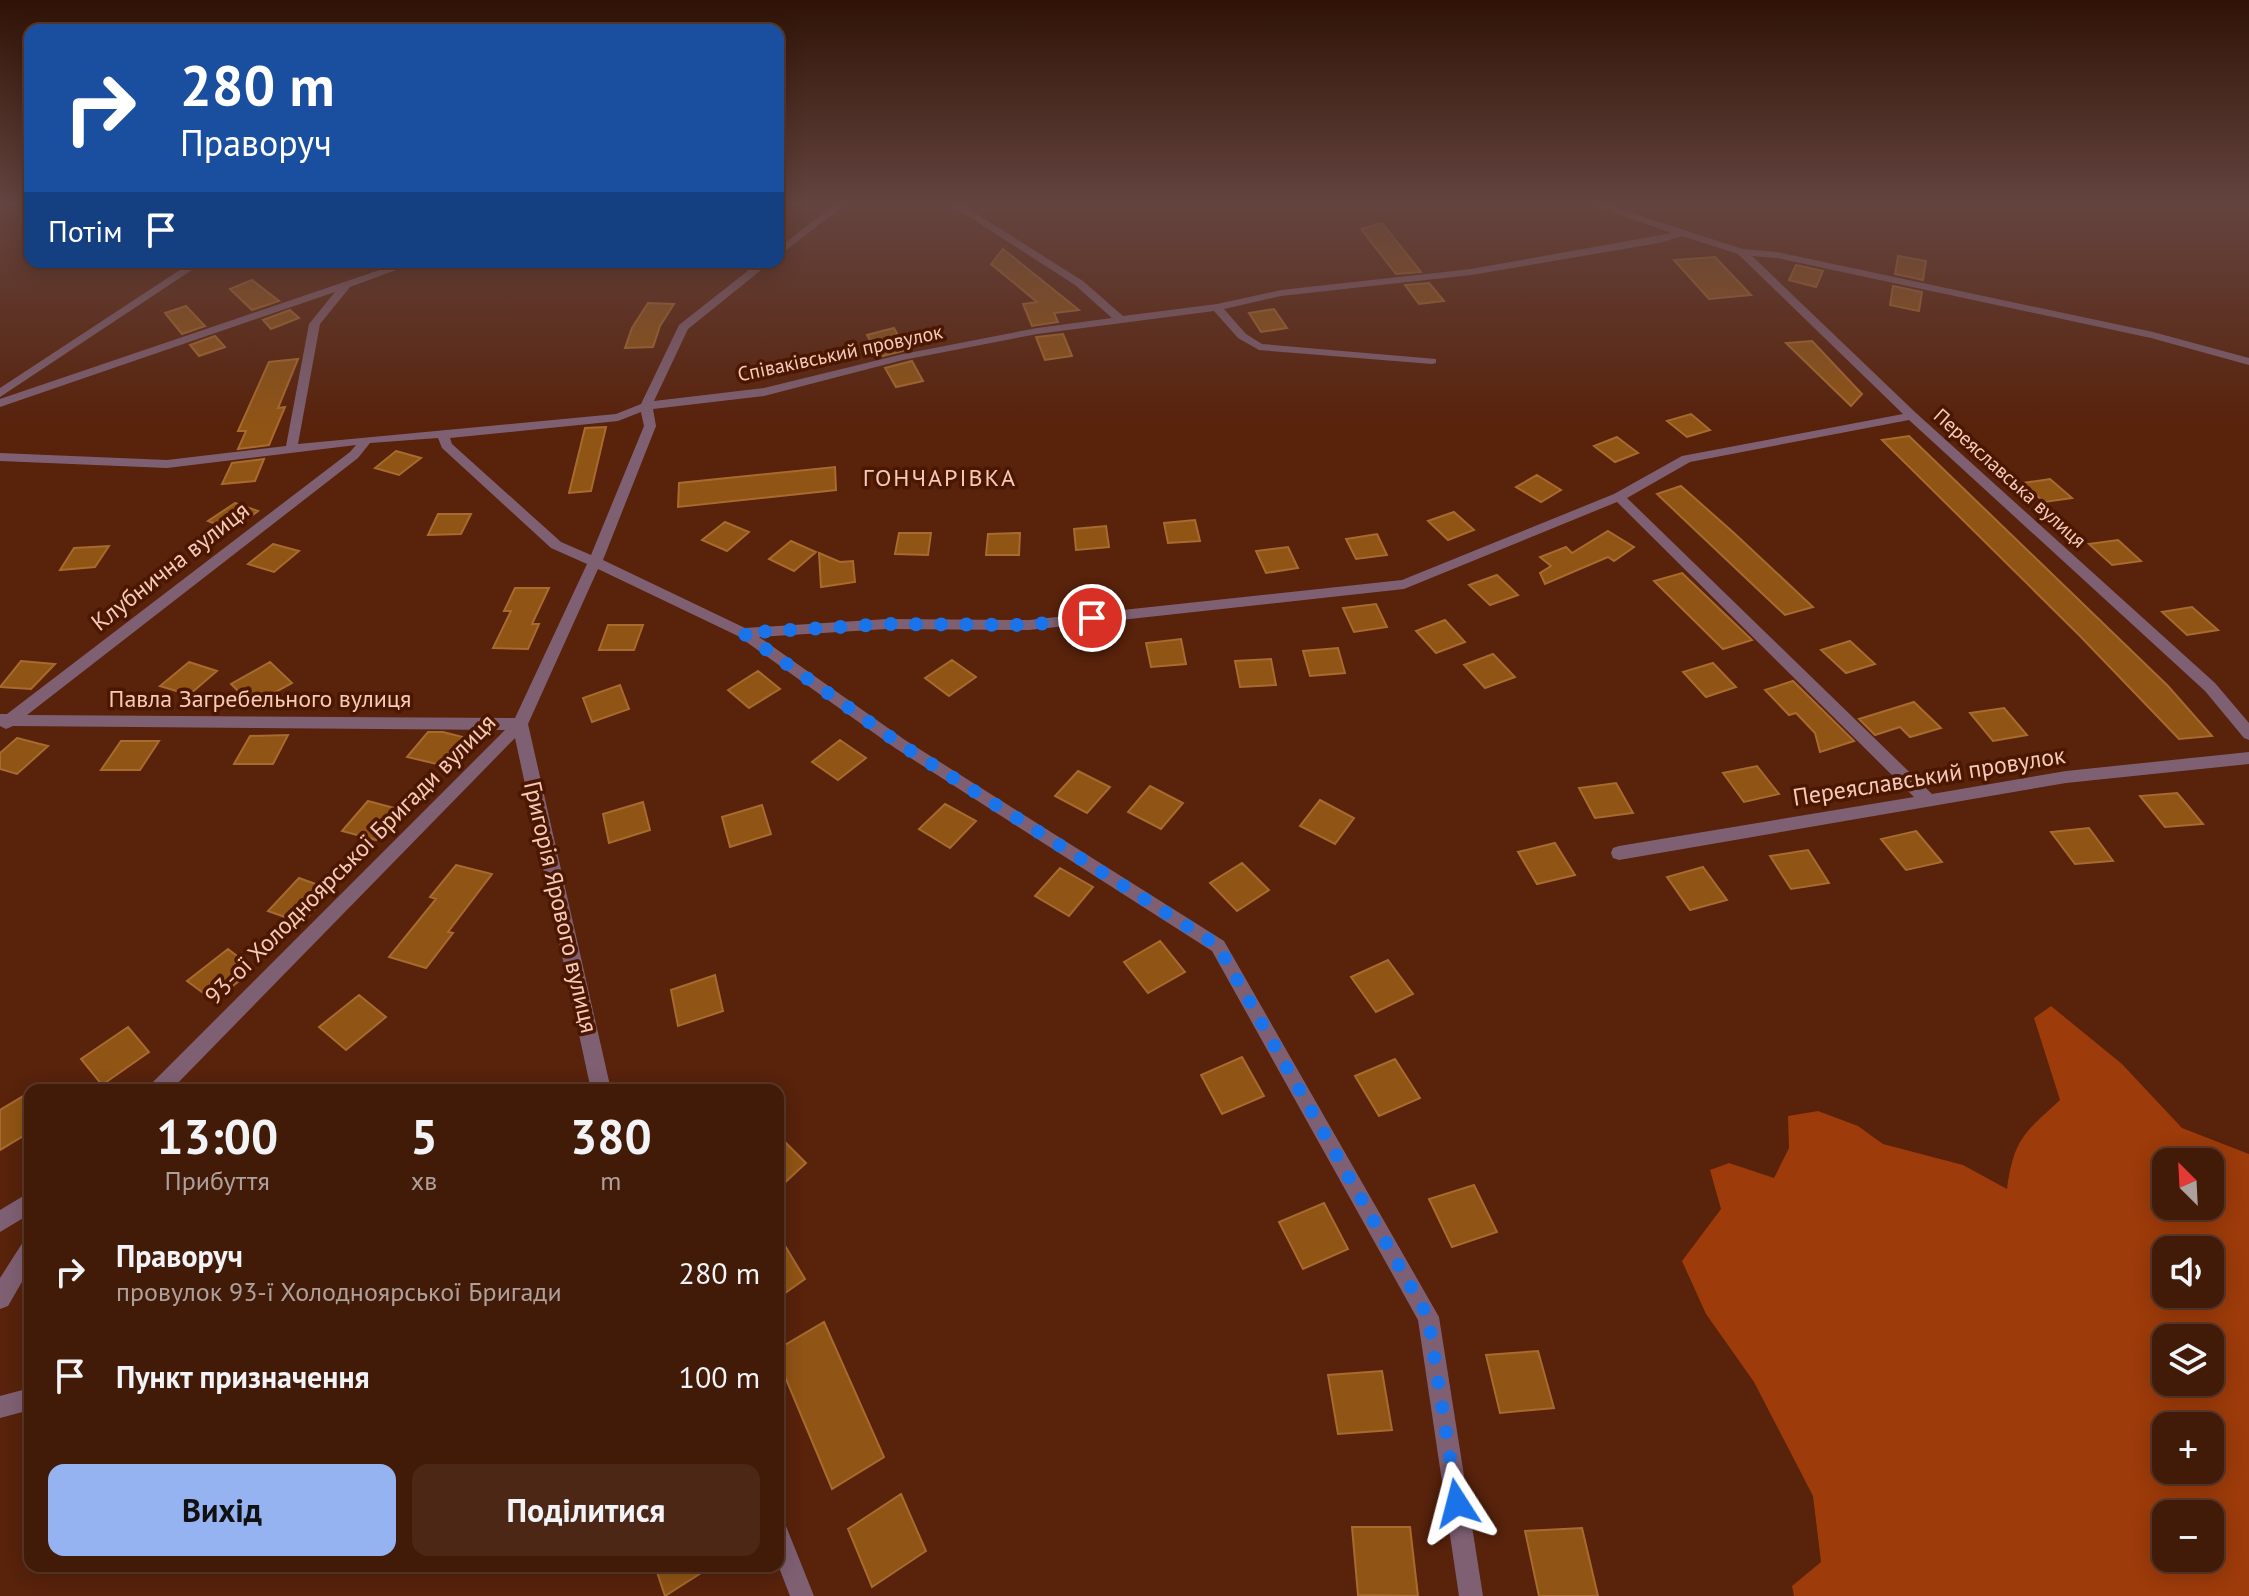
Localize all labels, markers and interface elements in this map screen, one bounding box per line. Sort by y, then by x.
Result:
text: 280 m [180,49,335,121]
icon: right [48,56,152,160]
text: Праворуч [180,119,332,166]
icon: arrive [139,208,183,252]
text: Потім [48,211,123,250]
street label: Співаківський провулок [735,318,945,387]
street label: Переяславська вулиця [1928,403,2092,553]
district label: ГОНЧАРІВКА [863,462,1017,493]
street label: Клубнична вулиця [85,495,255,637]
pin [1058,584,1126,652]
icon: arrive [1070,596,1114,640]
street label: Павла Загребельного вулиця [109,683,411,714]
street label: 93-ої Холодноярської Бригади вулиця [198,707,502,1011]
street label: Переяславський провулок [1791,739,2068,813]
street label: Григорія Ярового вулиця [517,778,605,1036]
text: 13:00 [156,1105,278,1167]
text: 5 [410,1105,438,1167]
text: 380 [570,1105,652,1167]
north arrow [2152,1148,2224,1220]
map controls [2152,1148,2224,1572]
text: Прибуття [165,1164,270,1197]
text: хв [411,1164,437,1197]
text: m [600,1164,621,1197]
text: Праворуч [116,1236,243,1275]
button: sound [2152,1236,2224,1308]
icon: right [48,1250,92,1294]
text: 280 m [679,1253,760,1292]
text: провулок 93-ї Холодноярської Бригади [116,1275,562,1308]
button: layers [2152,1324,2224,1396]
icon: arrive [48,1354,92,1398]
text: Пункт призначення [116,1357,370,1396]
text: 100 m [679,1357,760,1396]
button: + [2152,1412,2224,1484]
position arrow [1415,1461,1499,1545]
button: Вихід [48,1464,396,1556]
button: Поділитися [412,1464,760,1556]
button: − [2152,1500,2224,1572]

